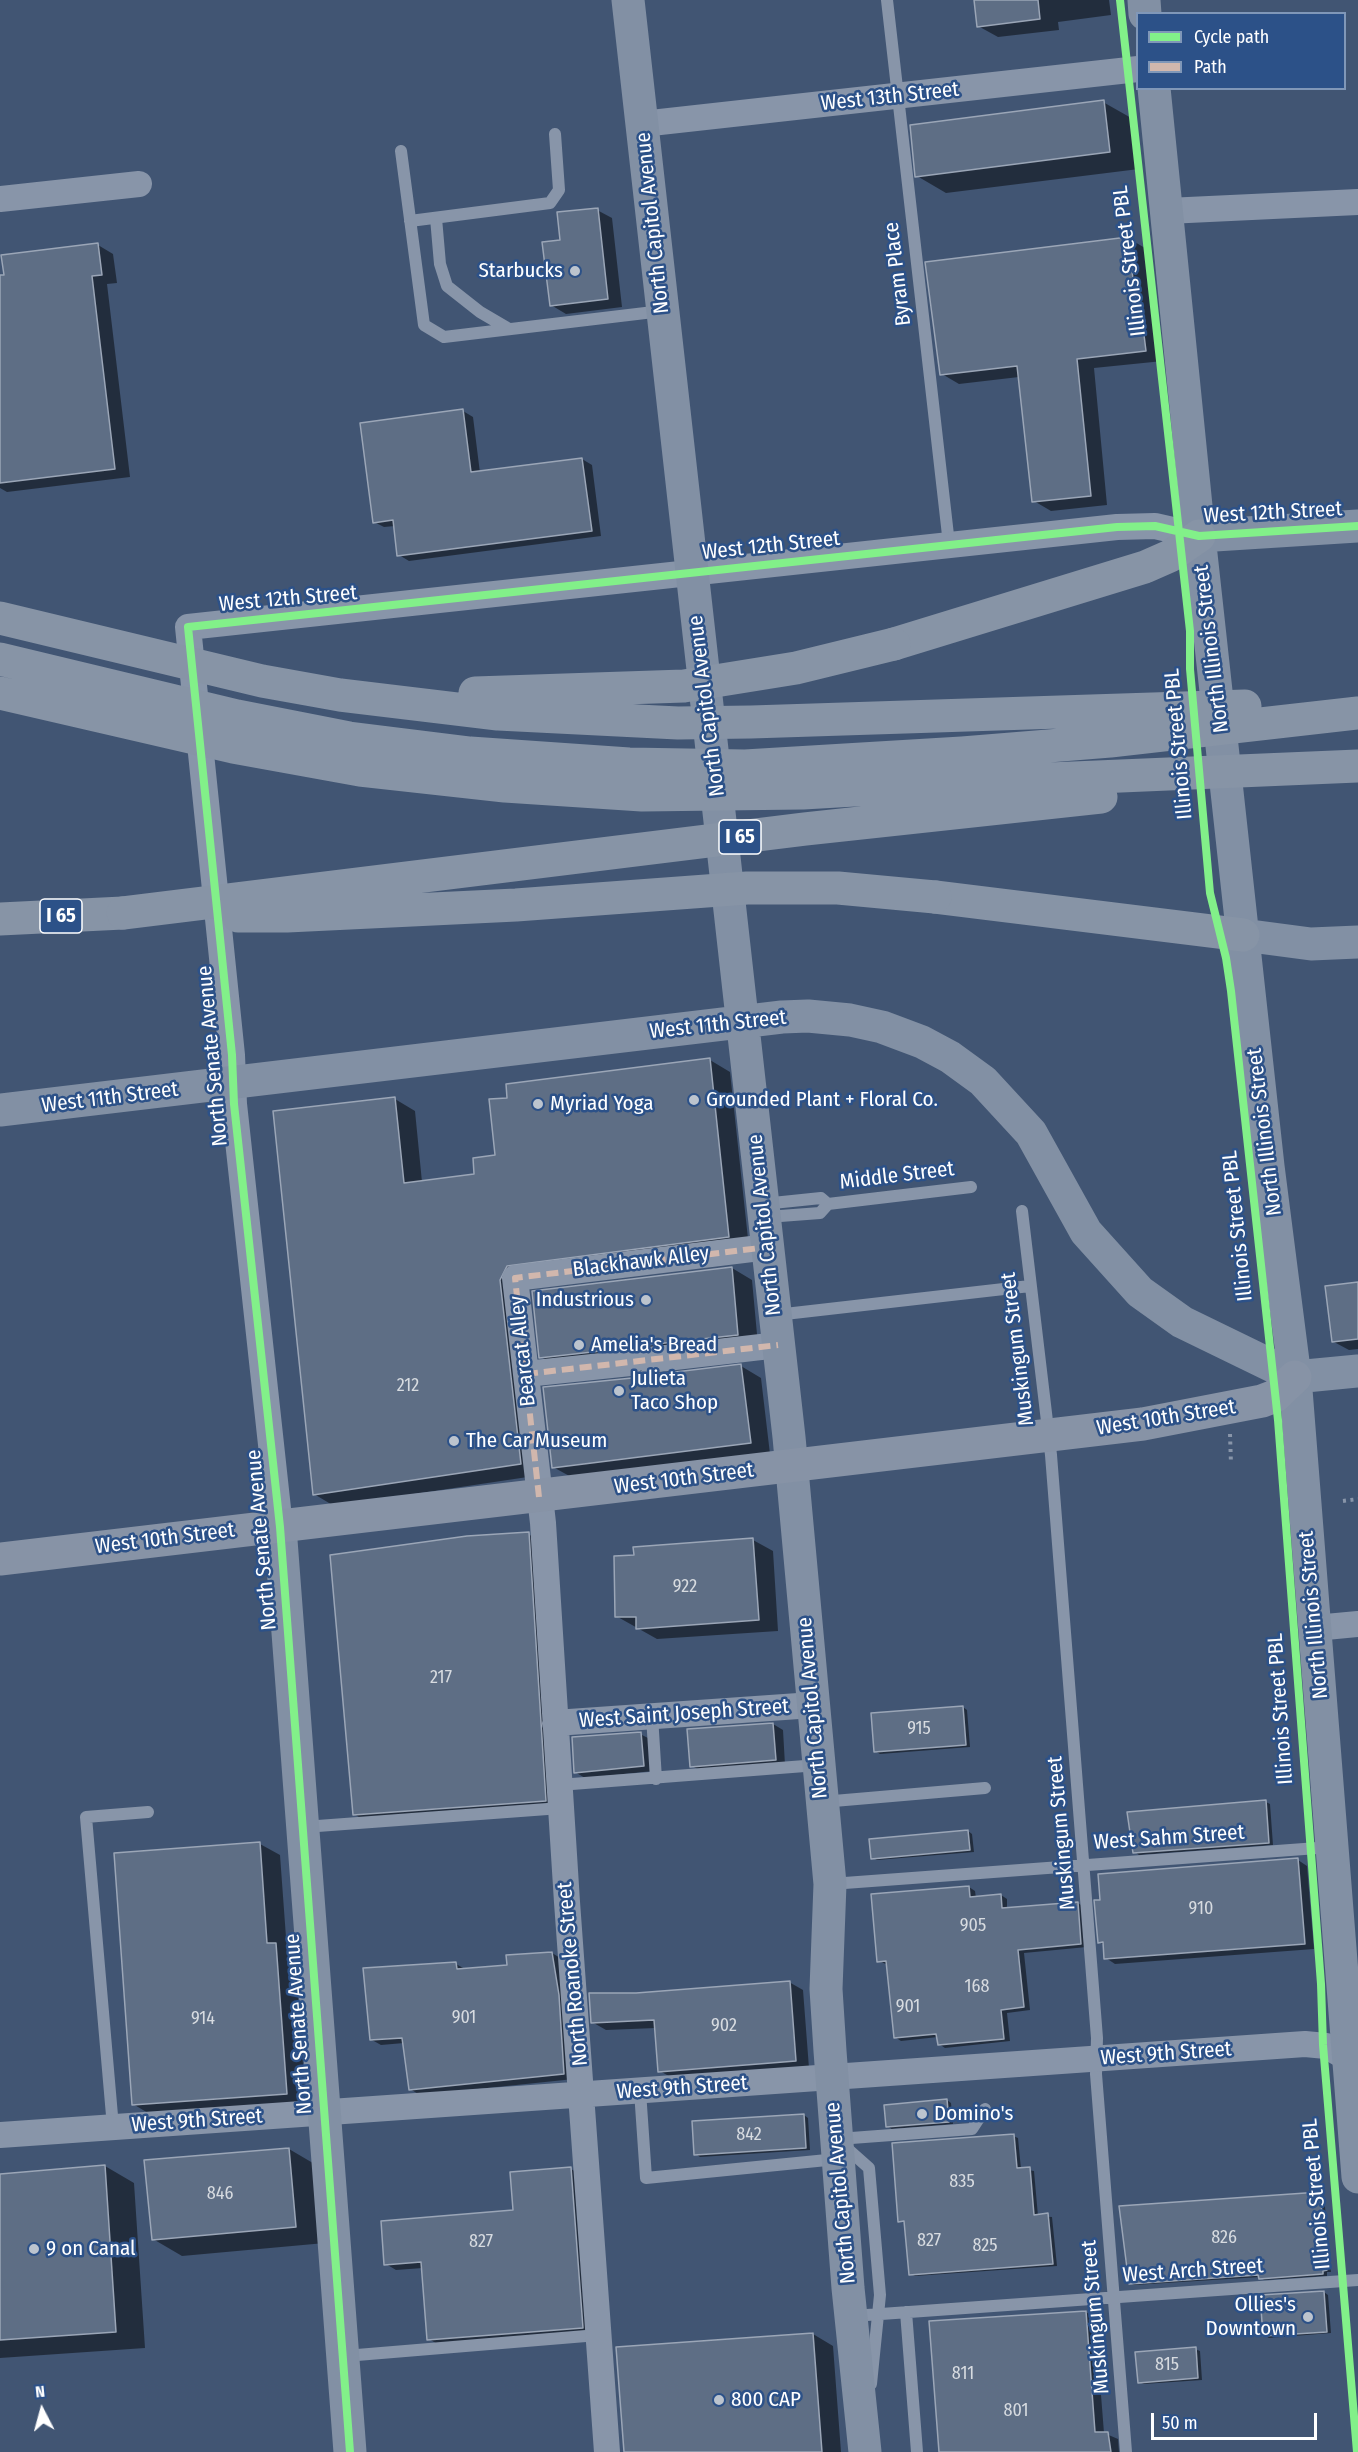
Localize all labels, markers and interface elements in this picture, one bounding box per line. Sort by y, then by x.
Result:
legend [1136,12,1346,90]
text: Cycle path [1194,26,1269,48]
text: Path [1194,56,1227,78]
street label: West 13th Street [820,77,960,117]
street label: North Capitol Avenue [631,131,675,315]
street label: Illinois Street PBL [1108,184,1152,338]
street label: Byram Place [879,221,917,327]
place label: Starbucks [478,258,563,284]
marker: Starbucks [568,264,582,278]
street label: West 12th Street [1203,497,1343,529]
street label: West 12th Street [701,526,841,566]
street label: North Illinois Street [1189,564,1235,734]
street label: West 12th Street [218,580,358,618]
street label: North Capitol Avenue [683,614,731,798]
street label: Illinois Street PBL [1160,667,1198,821]
road number: I 65 [719,820,761,854]
road number: I 65 [40,899,82,933]
street label: North Senate Avenue [193,965,233,1147]
street label: West 11th Street [648,1005,788,1045]
street label: North Illinois Street [1242,1047,1288,1217]
street label: West 11th Street [40,1077,180,1119]
place label: Grounded Plant + Floral Co. [706,1087,938,1113]
place label: Myriad Yoga [550,1091,653,1117]
marker: Grounded Plant + Floral Co. [687,1093,701,1107]
marker: Myriad Yoga [531,1097,545,1111]
street label: North Capitol Avenue [743,1133,787,1317]
street label: Illinois Street PBL [1218,1149,1258,1303]
street label: Middle Street [838,1156,956,1196]
street label: Blackhawk Alley [571,1241,711,1283]
street label: Muskingum Street [996,1271,1040,1427]
place label: Industrious [536,1287,634,1313]
marker: Industrious [639,1293,653,1307]
street label: Bearcat Alley [505,1294,541,1408]
place label: Amelia's Bread [591,1332,717,1358]
marker: Amelia's Bread [572,1338,586,1352]
place label: Julieta Taco Shop [631,1366,718,1416]
house number: 212 [397,1375,419,1397]
marker: Julieta Taco Shop [612,1384,626,1398]
street label: West 10th Street [1095,1395,1237,1441]
place label: The Car Museum [466,1428,607,1454]
marker: The Car Museum [447,1434,461,1448]
street label: North Senate Avenue [242,1449,282,1631]
street label: West 10th Street [613,1458,755,1500]
street label: West 10th Street [94,1518,236,1560]
street label: North Illinois Street [1294,1530,1334,1700]
house number: 922 [673,1576,697,1598]
street label: North Capitol Avenue [793,1616,833,1800]
street label: Illinois Street PBL [1263,1633,1299,1785]
house number: 217 [430,1667,452,1689]
street label: West Saint Joseph Street [578,1694,790,1734]
house number: 915 [907,1718,931,1740]
street label: Muskingum Street [1043,1755,1081,1911]
street label: West Sahm Street [1093,1820,1245,1856]
street label: North Roanoke Street [552,1881,594,2067]
house number: 910 [1189,1898,1213,1920]
house number: 905 [960,1915,986,1937]
street label: North Senate Avenue [280,1933,318,2115]
house number: 168 [965,1976,989,1998]
house number: 901 [896,1996,920,2018]
house number: 901 [452,2007,476,2029]
house number: 914 [191,2008,215,2030]
house number: 902 [711,2015,737,2037]
street label: West 9th Street [1100,2037,1232,2071]
street label: West 9th Street [616,2071,748,2105]
street label: North Capitol Avenue [821,2101,861,2285]
place label: Domino's [934,2101,1014,2127]
street label: West 9th Street [131,2104,263,2138]
marker: Domino's [915,2107,929,2121]
street label: Illinois Street PBL [1298,2117,1336,2271]
house number: 842 [736,2124,762,2146]
house number: 835 [949,2171,975,2193]
house number: 846 [207,2183,233,2205]
house number: 826 [1211,2227,1237,2249]
house number: 827 [917,2230,941,2252]
house number: 827 [469,2231,493,2253]
house number: 825 [972,2235,998,2257]
place label: 9 on Canal [46,2236,136,2262]
street label: Muskingum Street [1077,2239,1115,2395]
marker: 9 on Canal [27,2242,41,2256]
street label: West Arch Street [1122,2254,1264,2288]
place label: Ollies's Downtown [1206,2292,1296,2342]
marker: Ollies's Downtown [1301,2310,1315,2324]
house number: 815 [1155,2354,1179,2376]
house number: 811 [952,2363,974,2385]
north arrow [12,2380,72,2440]
text: N [34,2382,46,2402]
place label: 800 CAP [731,2387,801,2413]
marker: 800 CAP [712,2393,726,2407]
house number: 801 [1004,2400,1028,2422]
scale bar [1154,2401,1320,2439]
text: 50 m [1162,2412,1198,2434]

